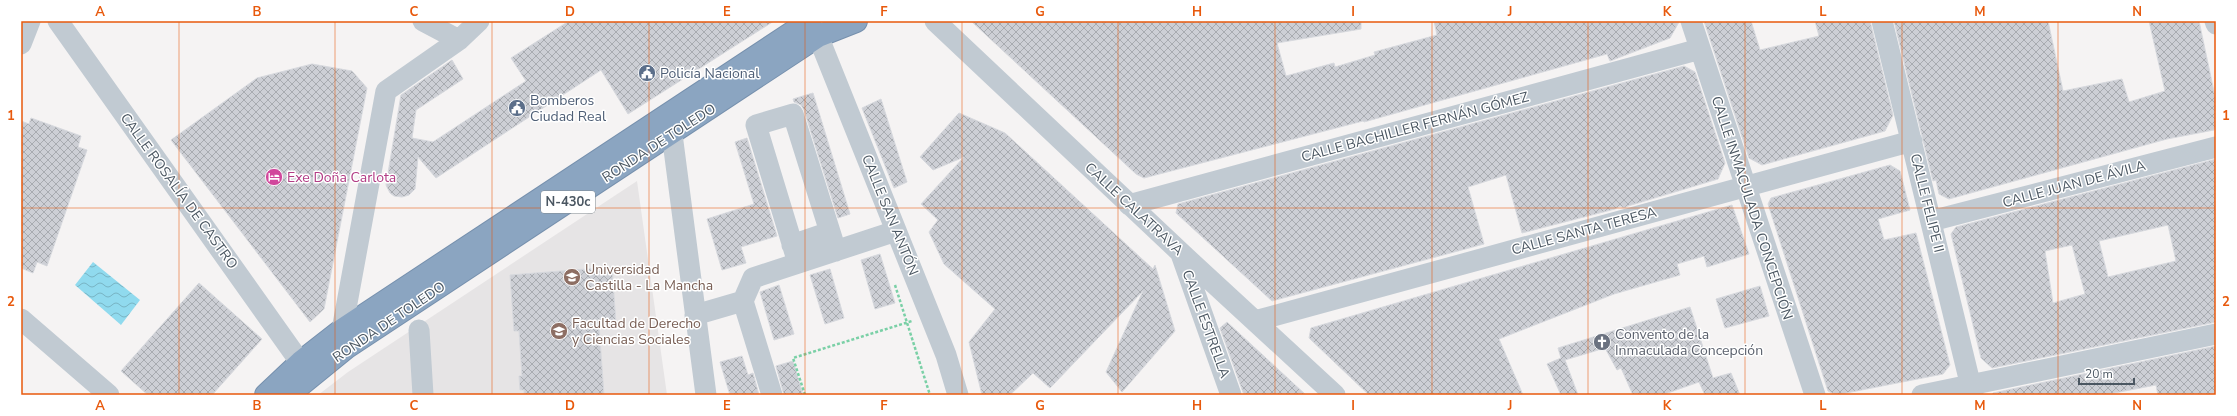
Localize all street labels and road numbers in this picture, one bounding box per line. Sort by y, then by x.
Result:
street label: CALLE BACHILLER FERNÁN GÓMEZ [1299,87,1531,167]
street label: CALLE INMACULADA CONCEPCIÓN [1707,94,1797,322]
street label: RONDA DE TOLEDO [598,99,720,187]
street label: CALLE ROSALÍA DE CASTRO [116,109,242,273]
street label: CALLE SAN ANTÓN [857,152,923,278]
street label: CALLE FELIPE II [1906,152,1948,254]
street label: CALLE JUAN DE ÁVILA [2000,156,2148,212]
street label: CALLE CALATRAVA [1081,158,1187,260]
road number: N-430c [541,191,595,213]
street label: CALLE SANTA TERESA [1509,202,1659,260]
street label: CALLE ESTRELLA [1178,267,1234,381]
street label: RONDA DE TOLEDO [329,277,449,367]

